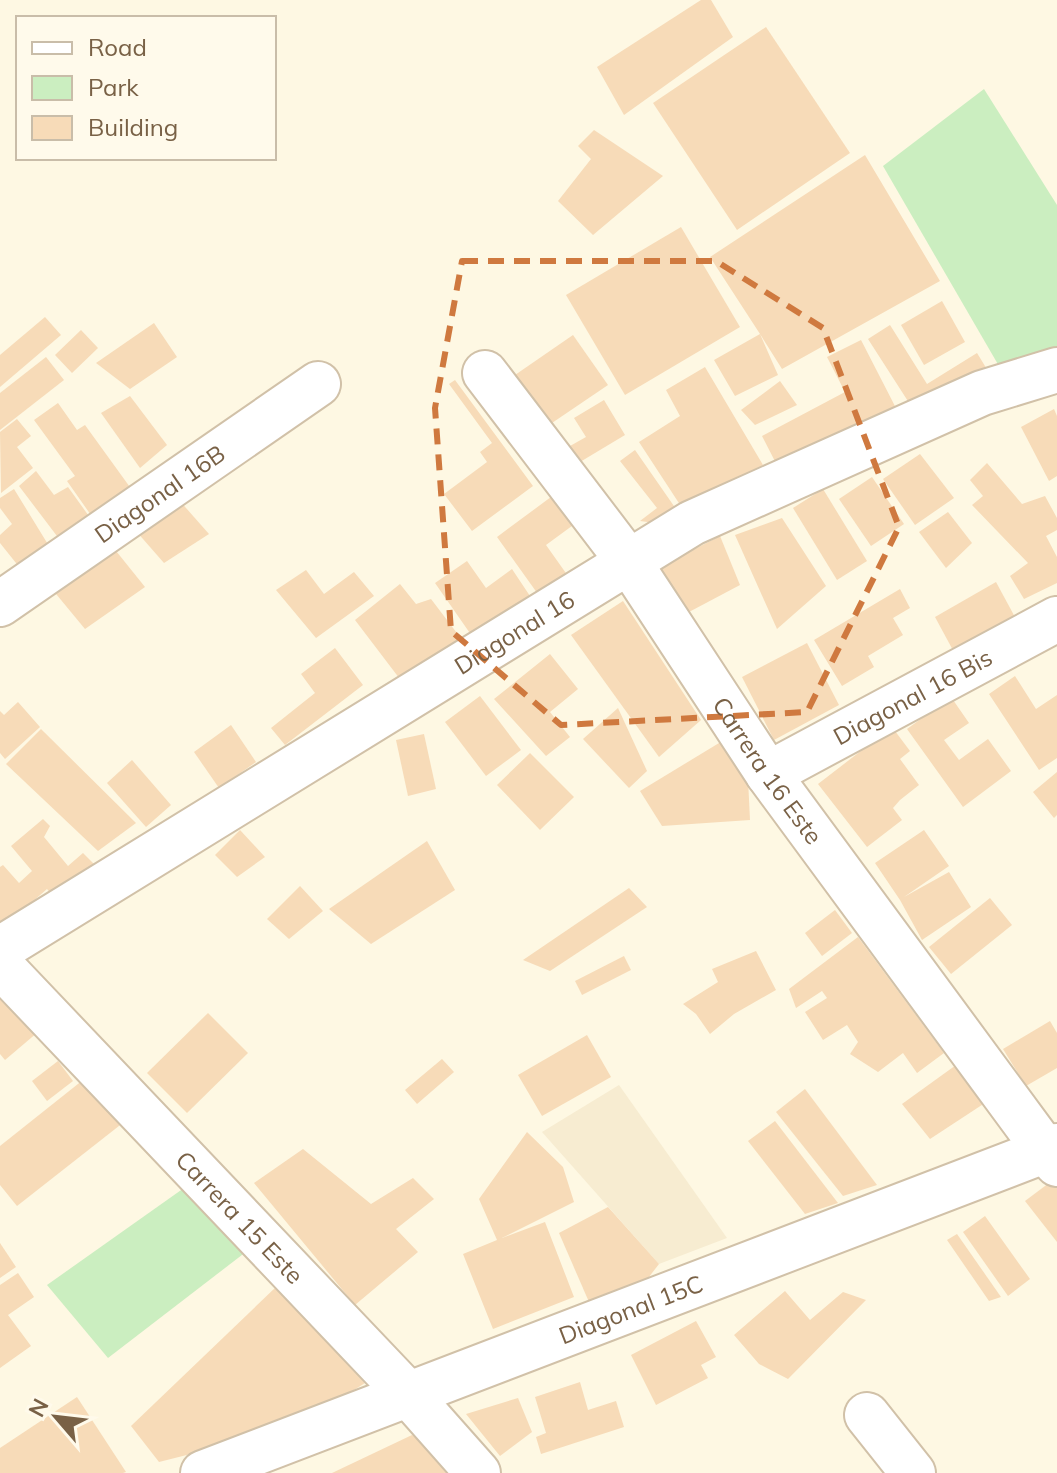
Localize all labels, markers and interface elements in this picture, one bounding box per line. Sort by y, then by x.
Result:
legend [16,16,276,160]
text: Road [88,32,147,62]
text: Park [88,72,139,102]
text: Building [88,112,178,142]
street label: Diagonal 16B [89,438,231,549]
street label: Diagonal 16 [449,584,580,681]
street label: Diagonal 16 Bis [828,642,997,751]
street label: Carrera 16 Este [707,691,829,850]
street label: Carrera 15 Este [170,1144,310,1290]
street label: Diagonal 15C [554,1268,707,1350]
north arrow [16,1377,96,1457]
text: N [22,1394,55,1422]

